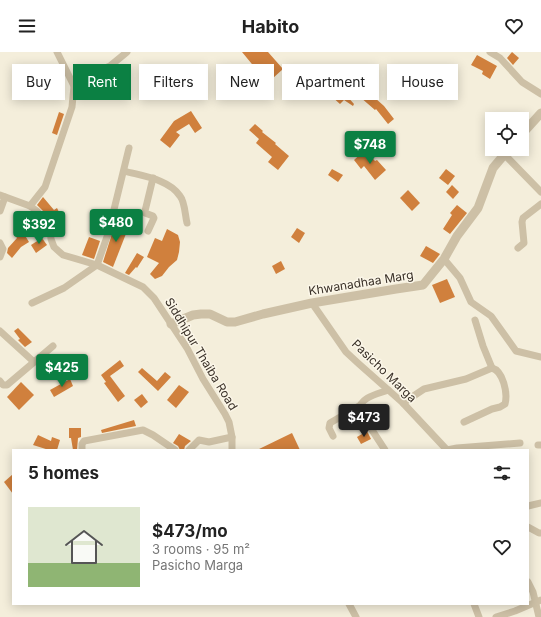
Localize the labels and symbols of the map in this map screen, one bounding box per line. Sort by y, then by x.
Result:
pin: $748 [346,131,394,165]
pin: $480 [92,209,140,243]
pin: $392 [15,211,63,245]
street label: Khwanadhaa Marg [307,267,414,298]
street label: Siddhipur Thaiba Road [162,295,241,413]
street label: Pasicho Marga [349,336,420,405]
pin: $425 [38,354,86,388]
pin: $473 [340,404,388,438]

